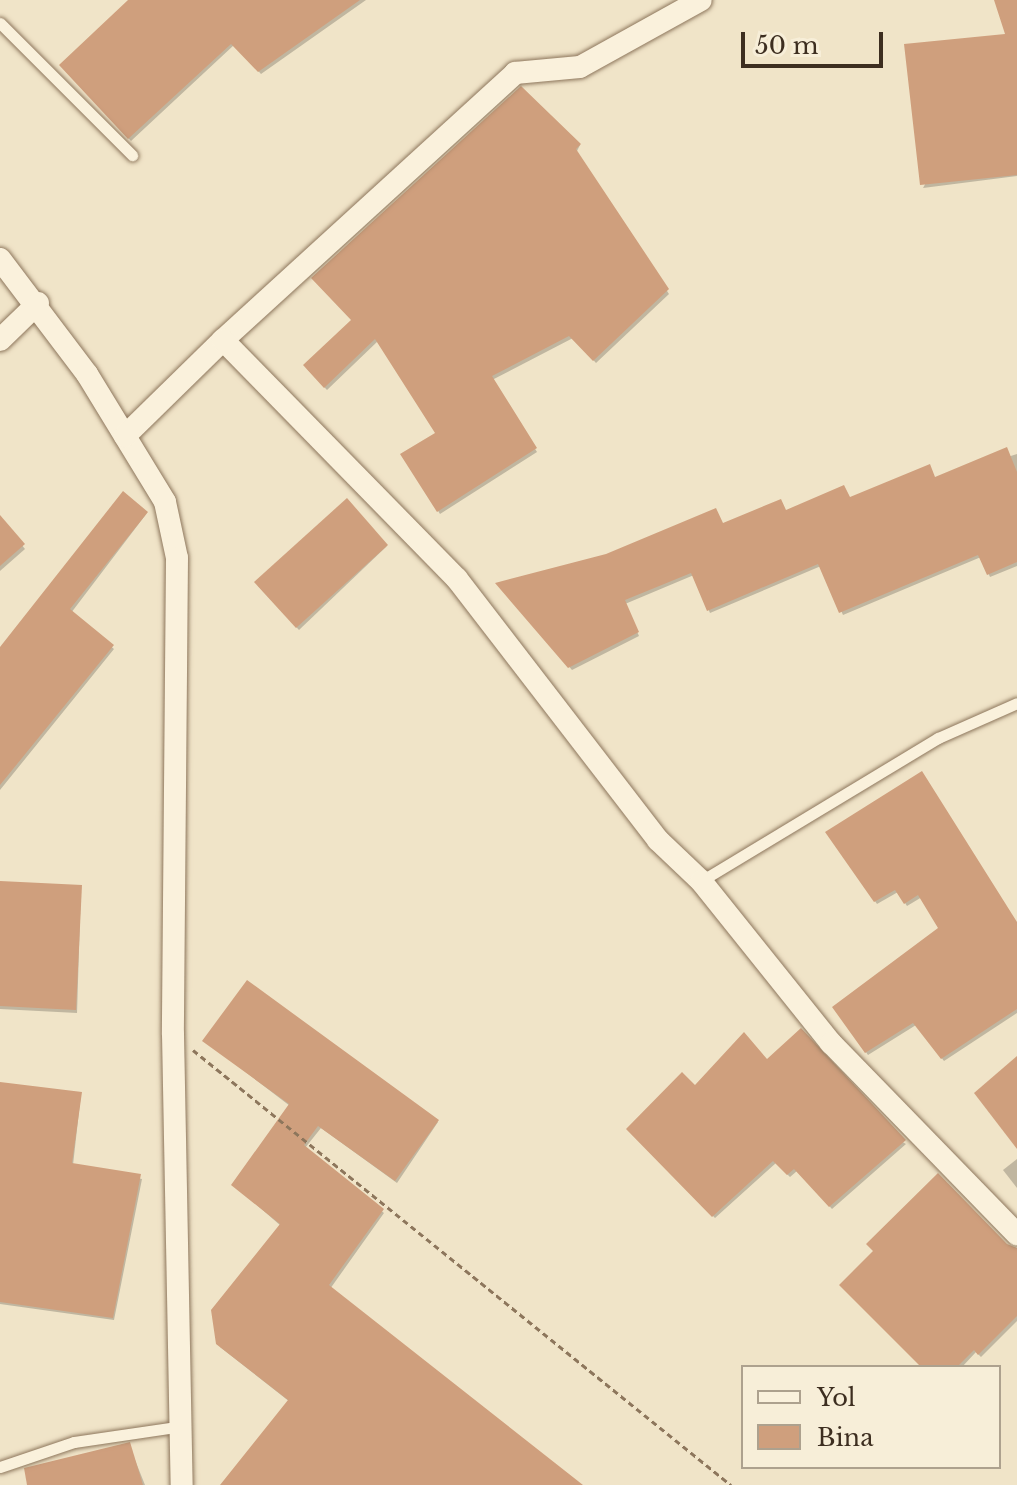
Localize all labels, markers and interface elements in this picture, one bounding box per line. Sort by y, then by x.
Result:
scale bar [745,16,887,66]
text: 50 m [755,31,818,60]
legend [741,1365,1001,1469]
text: Yol [817,1383,856,1412]
text: Bina [817,1423,873,1452]

